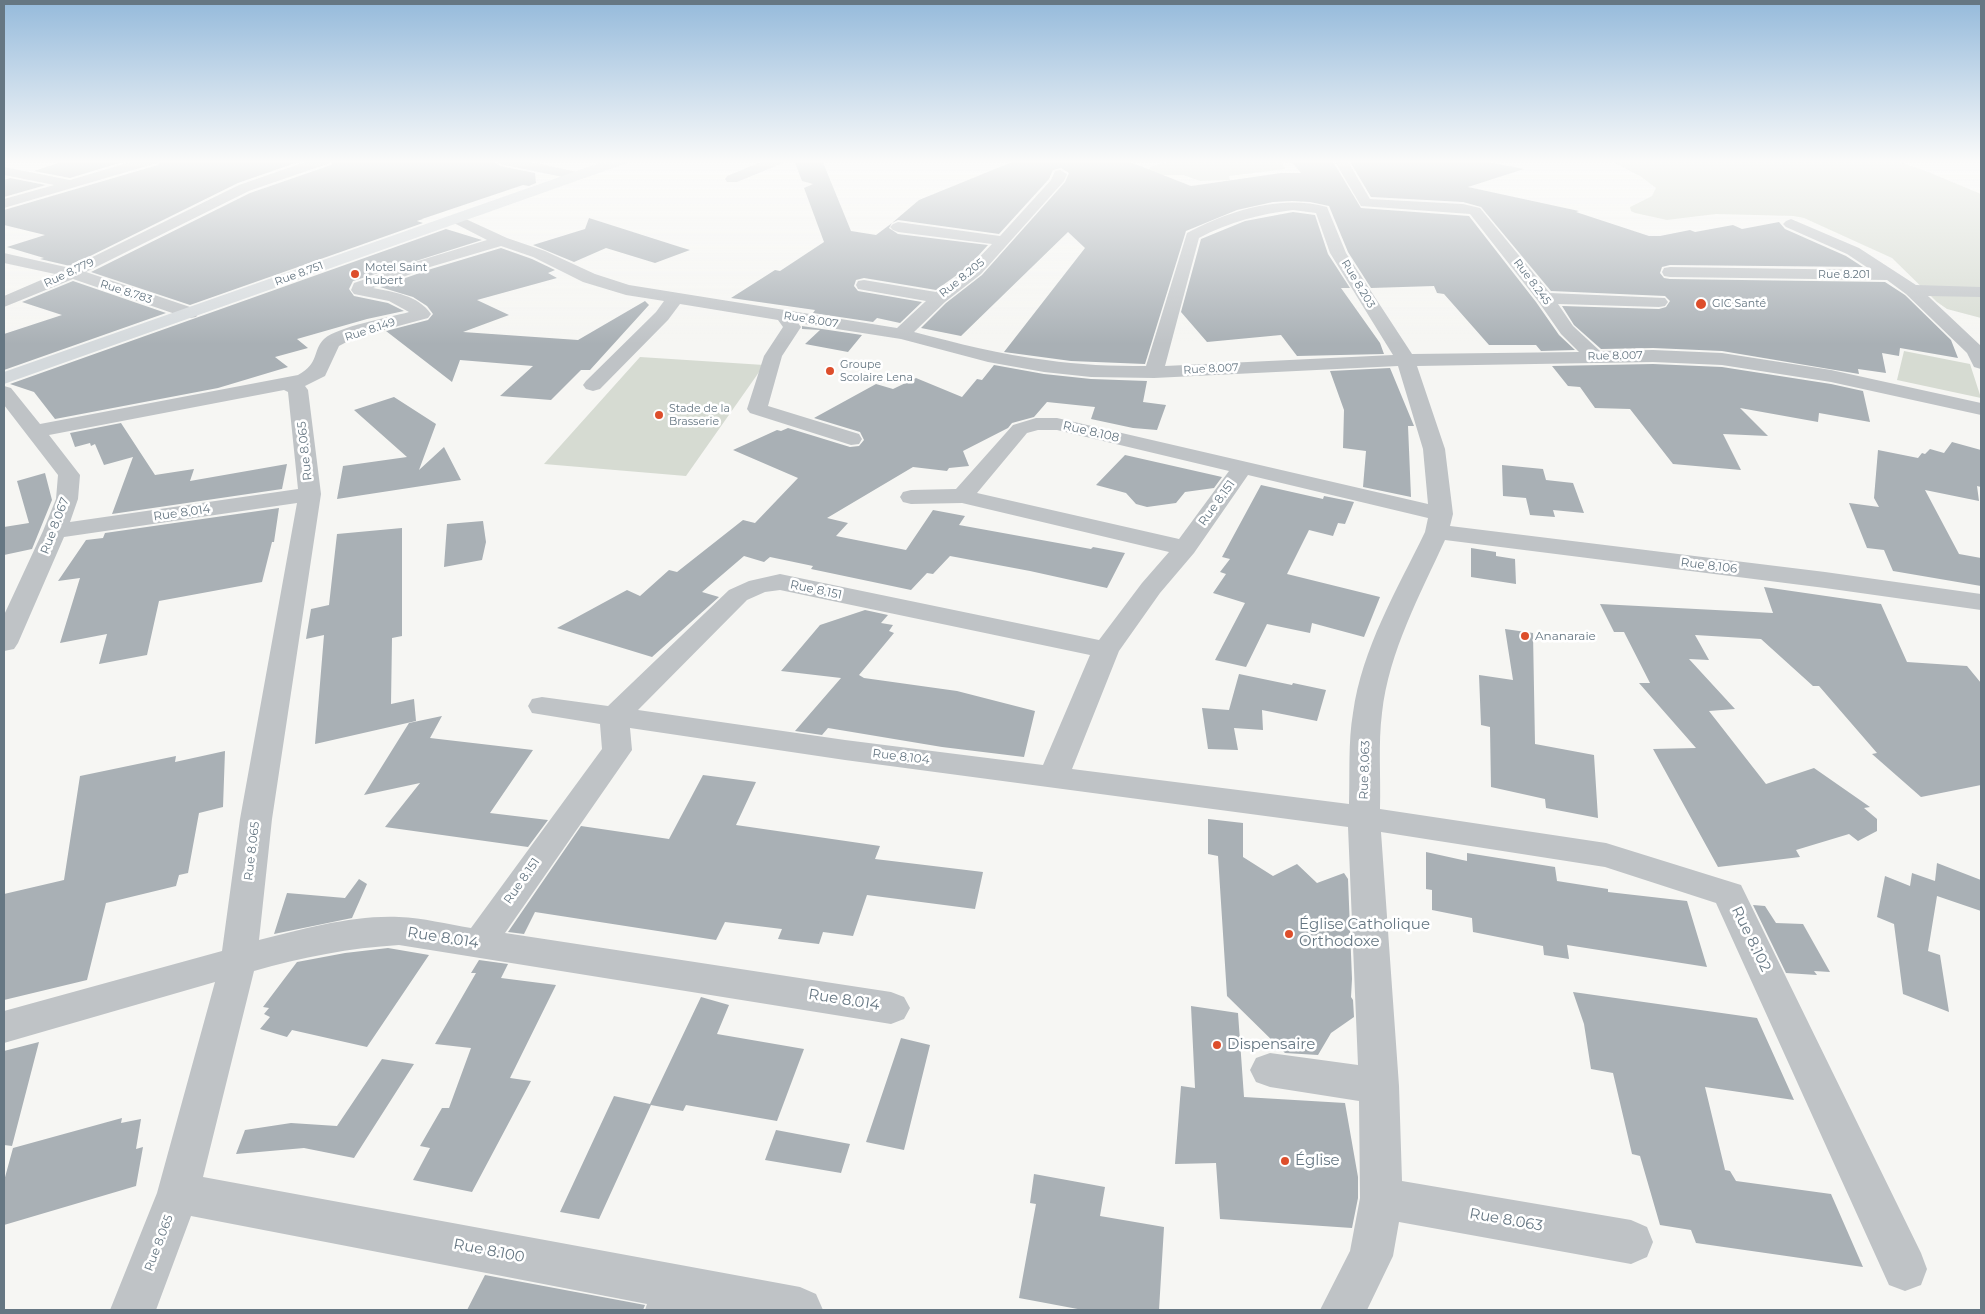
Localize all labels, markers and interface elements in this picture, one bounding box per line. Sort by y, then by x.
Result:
street label: Rue 8.779 [42,256,96,290]
street label: Rue 8.205 [937,256,987,300]
street label: Rue 8.245 [1511,256,1553,308]
street label: Rue 8.203 [1338,257,1378,311]
street label: Rue 8.751 [273,259,325,289]
place label: Motel Saint hubert [365,261,427,287]
marker: Motel Saint hubert [349,268,361,280]
street label: Rue 8.201 [1818,268,1870,282]
street label: Rue 8.783 [98,277,154,307]
marker: GIC Santé [1694,297,1708,311]
place label: GIC Santé [1712,297,1766,311]
street label: Rue 8.007 [783,309,839,331]
street label: Rue 8.149 [343,316,397,344]
street label: Rue 8.007 [1587,349,1643,363]
place label: Groupe Scolaire Lena [840,358,913,384]
street label: Rue 8.007 [1183,361,1239,377]
marker: Groupe Scolaire Lena [824,365,836,377]
place label: Stade de la Brasserie [669,402,730,428]
marker: Stade de la Brasserie [653,409,665,421]
street label: Rue 8.108 [1061,419,1121,445]
street label: Rue 8.065 [295,421,315,481]
street label: Rue 8.151 [1196,477,1238,529]
street label: Rue 8.067 [38,496,72,556]
street label: Rue 8.014 [153,502,211,524]
street label: Rue 8.106 [1680,555,1738,577]
street label: Rue 8.151 [789,577,843,603]
place label: Ananaraie [1535,629,1596,643]
marker: Ananaraie [1519,630,1531,642]
street label: Rue 8.063 [1357,740,1373,800]
street label: Rue 8.104 [872,746,930,768]
street label: Rue 8.065 [241,821,263,881]
street label: Rue 8.151 [501,855,543,907]
street label: Rue 8.102 [1727,903,1775,975]
place label: Église Catholique Orthodoxe [1299,916,1430,951]
street label: Rue 8.014 [406,923,480,953]
marker: Église Catholique Orthodoxe [1283,928,1295,940]
street label: Rue 8.014 [807,985,881,1015]
place label: Dispensaire [1227,1036,1315,1054]
marker: Dispensaire [1211,1039,1223,1051]
place label: Église [1295,1152,1340,1170]
marker: Église [1279,1155,1291,1167]
street label: Rue 8.063 [1468,1205,1544,1235]
street label: Rue 8.065 [142,1213,176,1273]
street label: Rue 8.100 [452,1235,526,1267]

